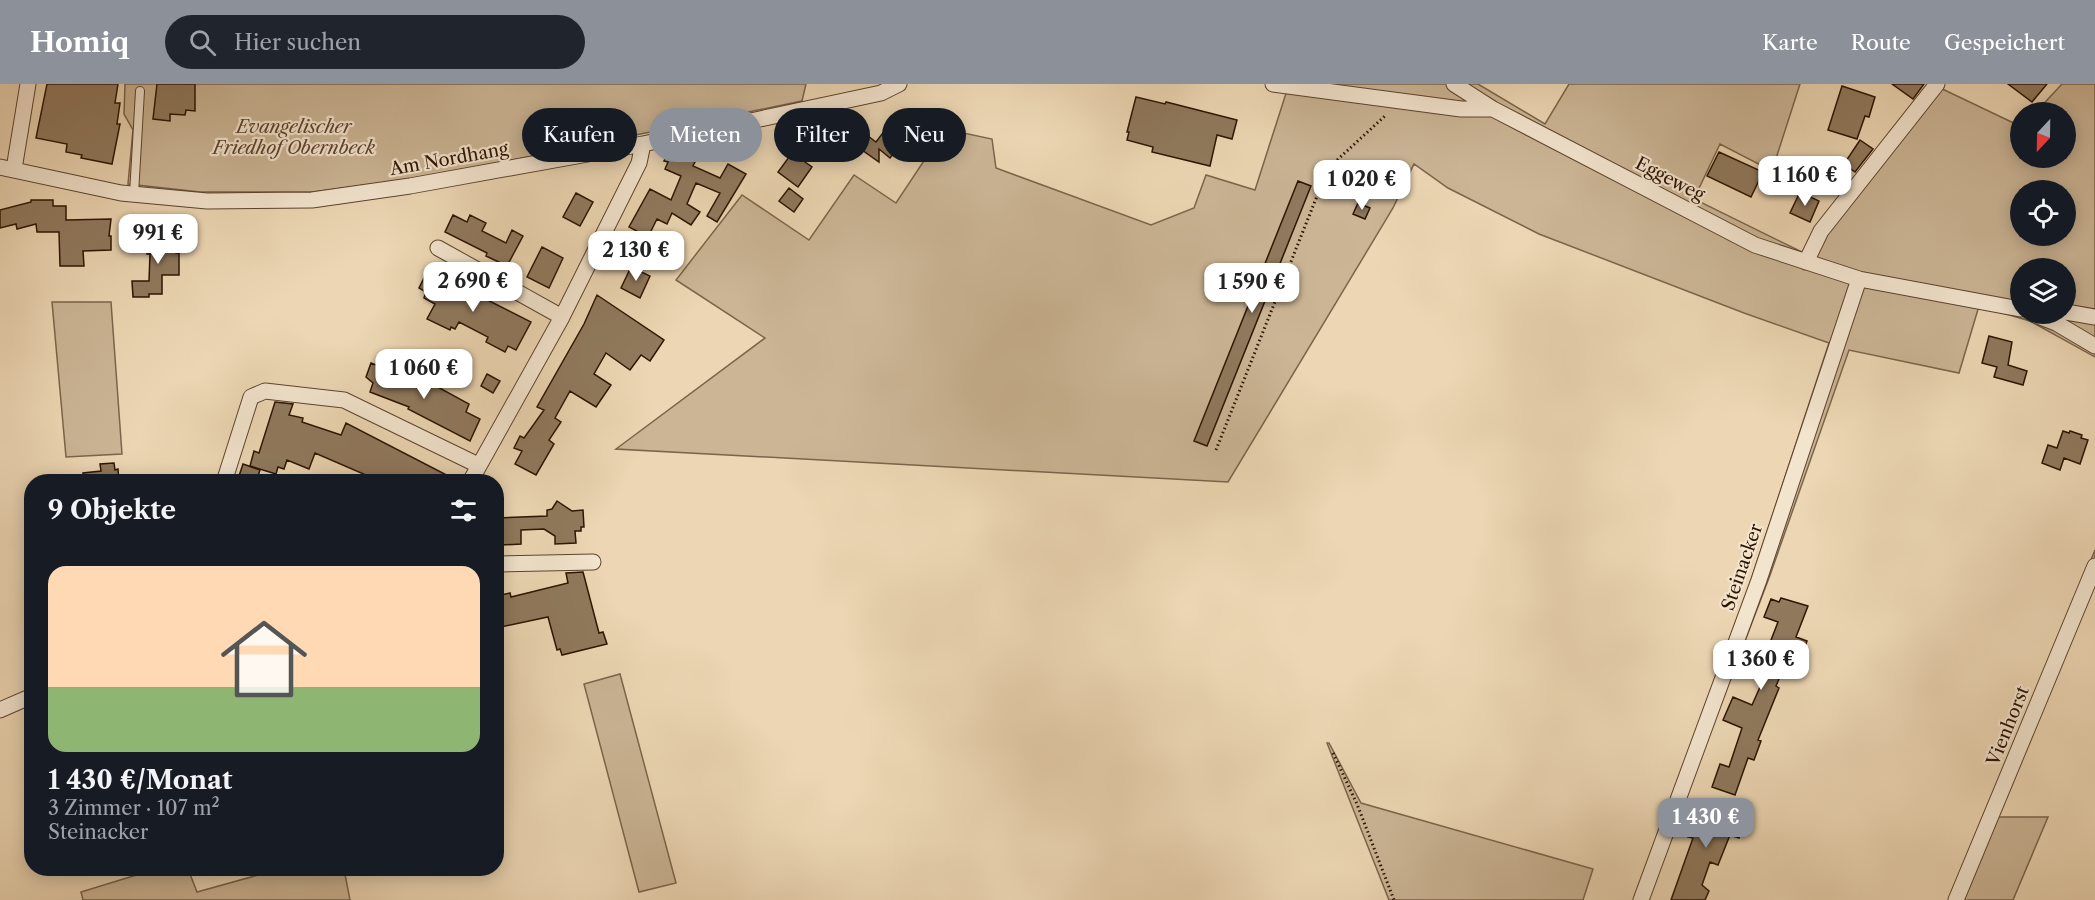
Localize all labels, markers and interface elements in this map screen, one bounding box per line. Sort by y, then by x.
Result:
search box [165,15,585,69]
text: Homiq [30,25,129,59]
icon: search [186,26,219,59]
text: Hier suchen [234,29,361,56]
text: Karte [1762,30,1818,55]
text: Route [1851,30,1911,55]
text: Gespeichert [1944,30,2065,55]
north arrow [2010,102,2076,168]
map controls [2010,102,2076,324]
chip: Kaufen [522,108,637,162]
chip: Mieten [649,108,762,162]
chip: Filter [774,108,870,162]
chip: Neu [882,108,966,162]
park label: Evangelischer Friedhof Obernbeck [211,116,376,159]
street label: Am Nordhang [387,138,511,180]
street label: Eggeweg [1632,152,1709,206]
pin: 1 160 € [1750,156,1860,207]
pin: 1 020 € [1307,160,1417,211]
text: 1 160 € [1772,163,1838,187]
text: 1 020 € [1327,167,1397,191]
button: locate [2010,180,2076,246]
pin: 991 € [116,214,200,265]
text: 991 € [133,221,183,245]
pin: 2 130 € [581,231,691,282]
text: 2 130 € [602,238,670,262]
button: layers [2010,258,2076,324]
pin: 2 690 € [418,262,528,313]
pin: 1 590 € [1197,263,1307,314]
text: 2 690 € [437,269,509,293]
text: 1 590 € [1218,270,1286,294]
pin: 1 060 € [369,349,479,400]
text: 1 060 € [389,356,459,380]
text: 9 Objekte [48,494,176,526]
icon: filters [447,494,480,527]
street label: Steinacker [1717,520,1767,613]
icon: home [210,605,318,713]
pin: 1 360 € [1706,640,1816,691]
text: 1 360 € [1727,647,1795,671]
street label: Vienhorst [1982,682,2034,770]
text: 1 430 €/Monat [48,764,233,796]
text: 3 Zimmer · 107 m² [48,796,220,820]
pin: 1 430 € [1651,798,1761,849]
text: 1 430 € [1672,805,1740,829]
text: Steinacker [48,820,148,844]

